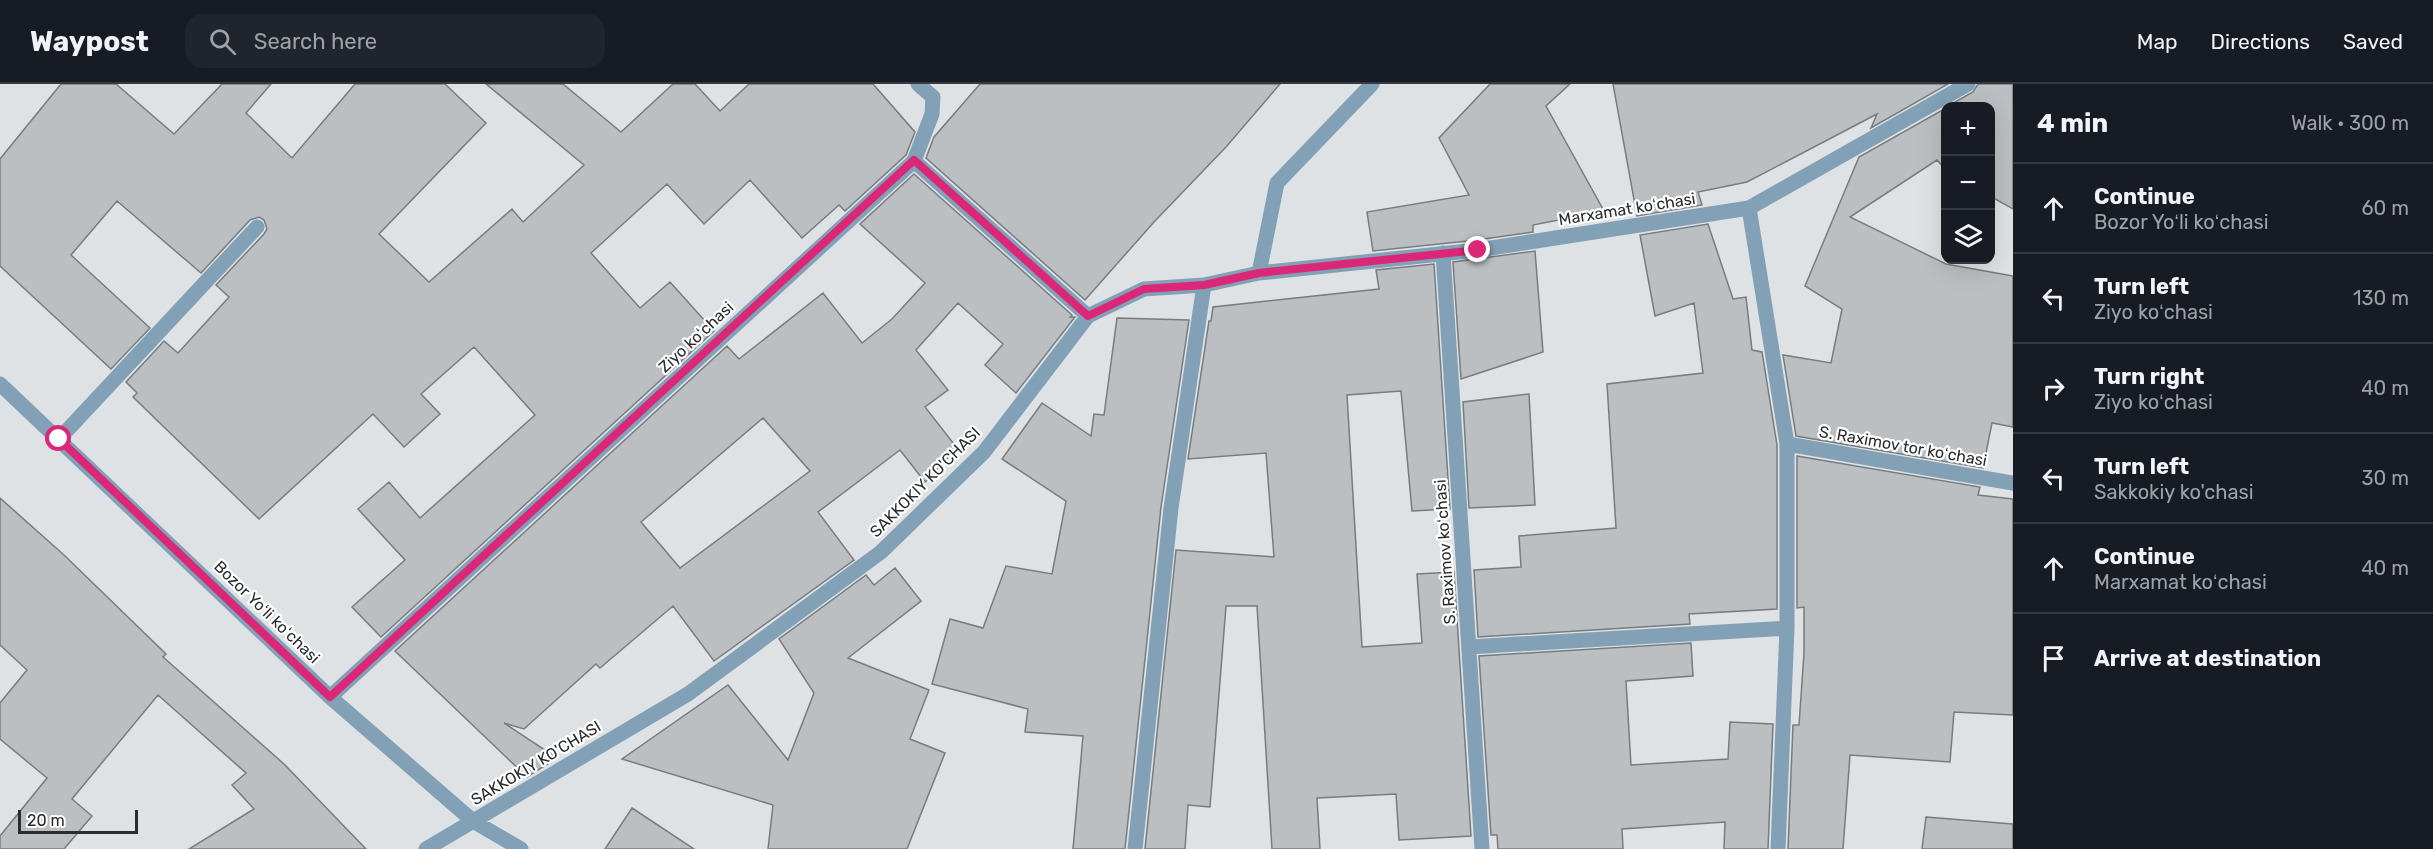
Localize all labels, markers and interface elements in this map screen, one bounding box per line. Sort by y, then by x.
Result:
search box [185,14,605,68]
text: Waypost [30,25,149,58]
icon: search [206,25,239,58]
text: Search here [254,28,377,55]
text: Map [2137,29,2178,54]
text: Directions [2211,29,2310,54]
text: Saved [2343,29,2403,54]
map controls [1941,102,1995,264]
button: + [1941,102,1995,156]
text: 4 min [2037,108,2108,139]
text: Walk · 300 m [2291,111,2409,135]
button: − [1941,156,1995,210]
text: Continue [2094,183,2195,210]
street label: Marxamat koʻchasi [1557,189,1697,229]
icon: ahead [2037,192,2070,225]
text: 60 m [2362,196,2409,220]
button: layers [1941,210,1995,264]
text: Bozor Yoʻli koʻchasi [2094,210,2269,234]
route end [1464,236,1490,262]
text: Turn left [2094,273,2189,300]
icon: left [2037,282,2070,315]
text: 130 m [2353,286,2409,310]
street label: Ziyo koʻchasi [655,298,737,376]
text: Ziyo koʻchasi [2094,300,2213,324]
text: Turn right [2094,363,2204,390]
icon: right [2037,372,2070,405]
text: 40 m [2361,376,2409,400]
text: Ziyo koʻchasi [2094,390,2213,414]
street label: S. Raximov tor koʻchasi [1818,422,1988,470]
street label: SAKKOKIY KO'CHASI [866,423,984,541]
route start [45,425,71,451]
text: Turn left [2094,453,2189,480]
icon: left [2037,462,2070,495]
text: 30 m [2362,466,2409,490]
street label: S. Raximov koʻchasi [1430,479,1460,625]
text: Sakkokiy ko'chasi [2094,480,2253,504]
text: Continue [2094,543,2195,570]
icon: ahead [2037,552,2070,585]
text: 40 m [2361,556,2409,580]
street label: Bozor Yoʻli koʻchasi [210,557,324,667]
text: Marxamat koʻchasi [2094,570,2267,594]
icon: arrive [2037,642,2070,675]
text: Arrive at destination [2094,645,2321,672]
street label: SAKKOKIY KO'CHASI [468,717,604,809]
scale bar [18,807,138,834]
text: 20 m [27,811,65,830]

